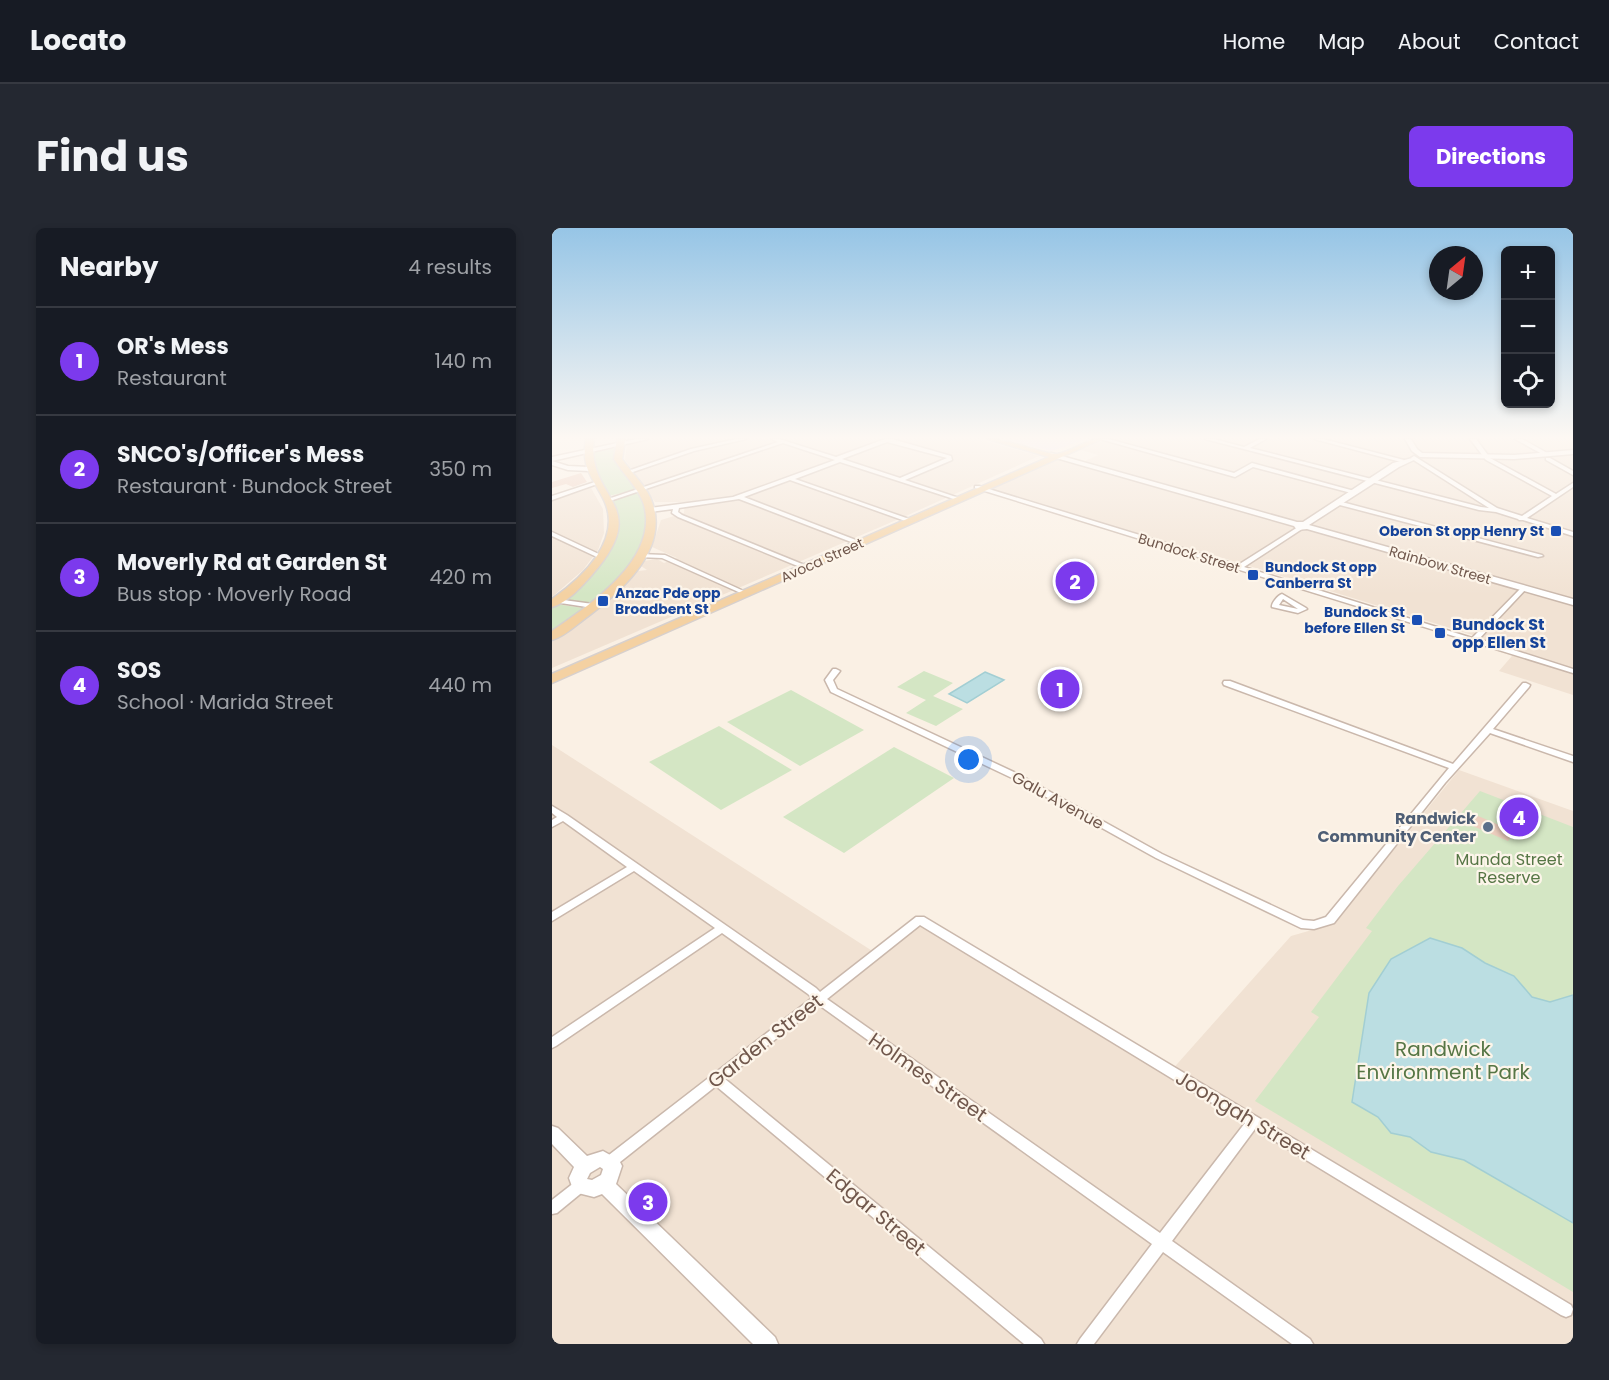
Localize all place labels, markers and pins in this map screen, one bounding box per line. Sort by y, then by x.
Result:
place label: Oberon St opp Henry St [1379,521,1544,541]
marker: Oberon St opp Henry St [1549,524,1563,538]
place label: Bundock St opp Canberra St [1265,557,1377,593]
pin: 2 [1056,558,1094,604]
marker: Bundock St opp Canberra St [1246,568,1260,582]
place label: Anzac Pde opp Broadbent St [615,583,721,619]
marker: Anzac Pde opp Broadbent St [596,594,610,608]
place label: Bundock St before Ellen St [1304,602,1405,638]
marker: Bundock St before Ellen St [1410,613,1424,627]
place label: Bundock St opp Ellen St [1452,613,1546,654]
marker: Bundock St opp Ellen St [1433,626,1447,640]
pin: 1 [1040,666,1080,712]
pin: 4 [1500,794,1538,840]
place label: Randwick Community Center [1317,807,1476,848]
marker: Randwick Community Center [1481,820,1495,834]
pin: 3 [628,1180,668,1224]

